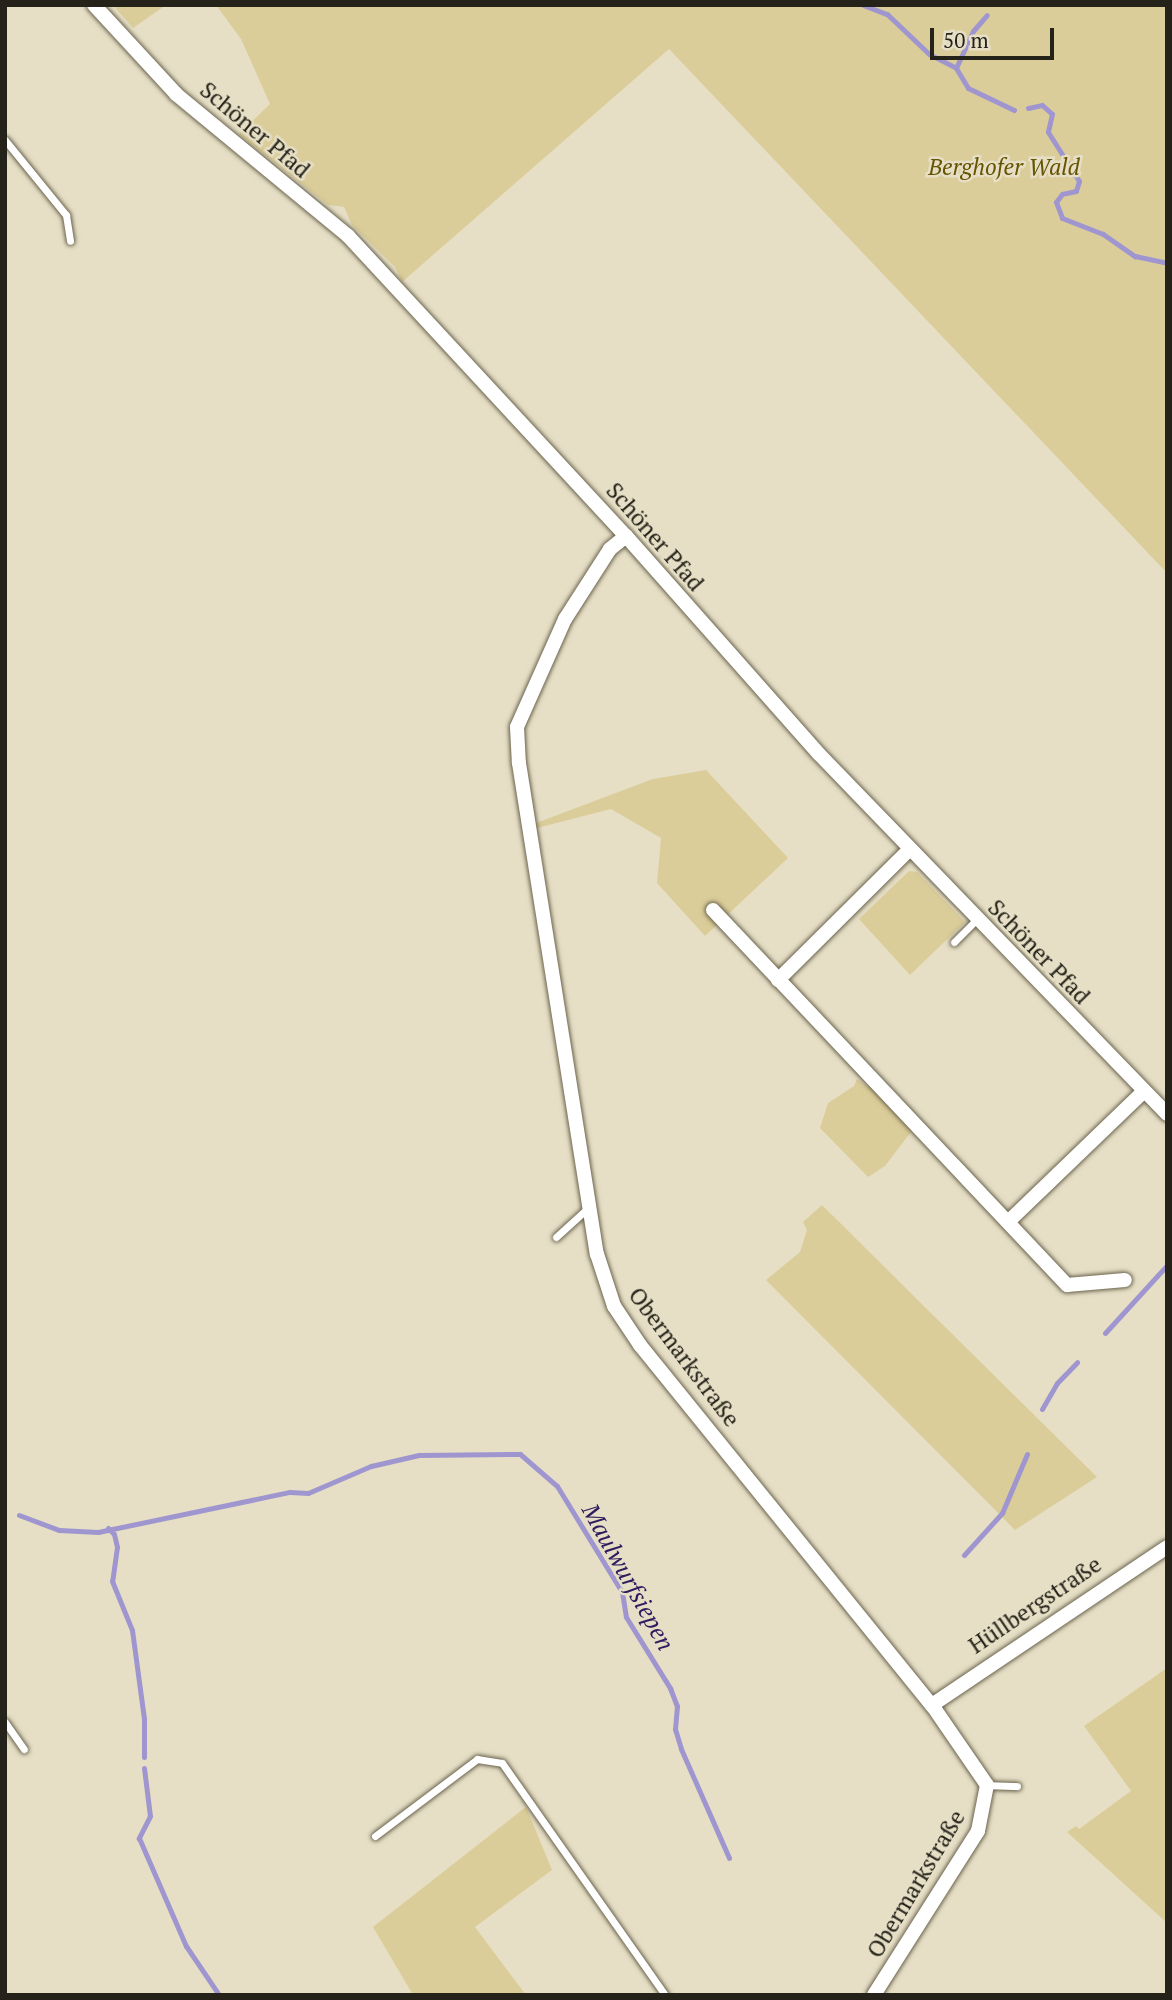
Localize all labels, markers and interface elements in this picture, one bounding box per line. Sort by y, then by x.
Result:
scale bar [934,14,1058,58]
text: 50 m [943,26,989,54]
street label: Schöner Pfad [194,76,316,184]
park label: Berghofer Wald [928,153,1080,181]
street label: Schöner Pfad [600,477,710,597]
street label: Schöner Pfad [982,894,1096,1010]
street label: Obermarkstraße [623,1282,745,1432]
water label: Maulwurfsiepen [576,1498,680,1656]
street label: Hüllbergstraße [963,1550,1107,1660]
street label: Obermarkstraße [861,1805,971,1963]

